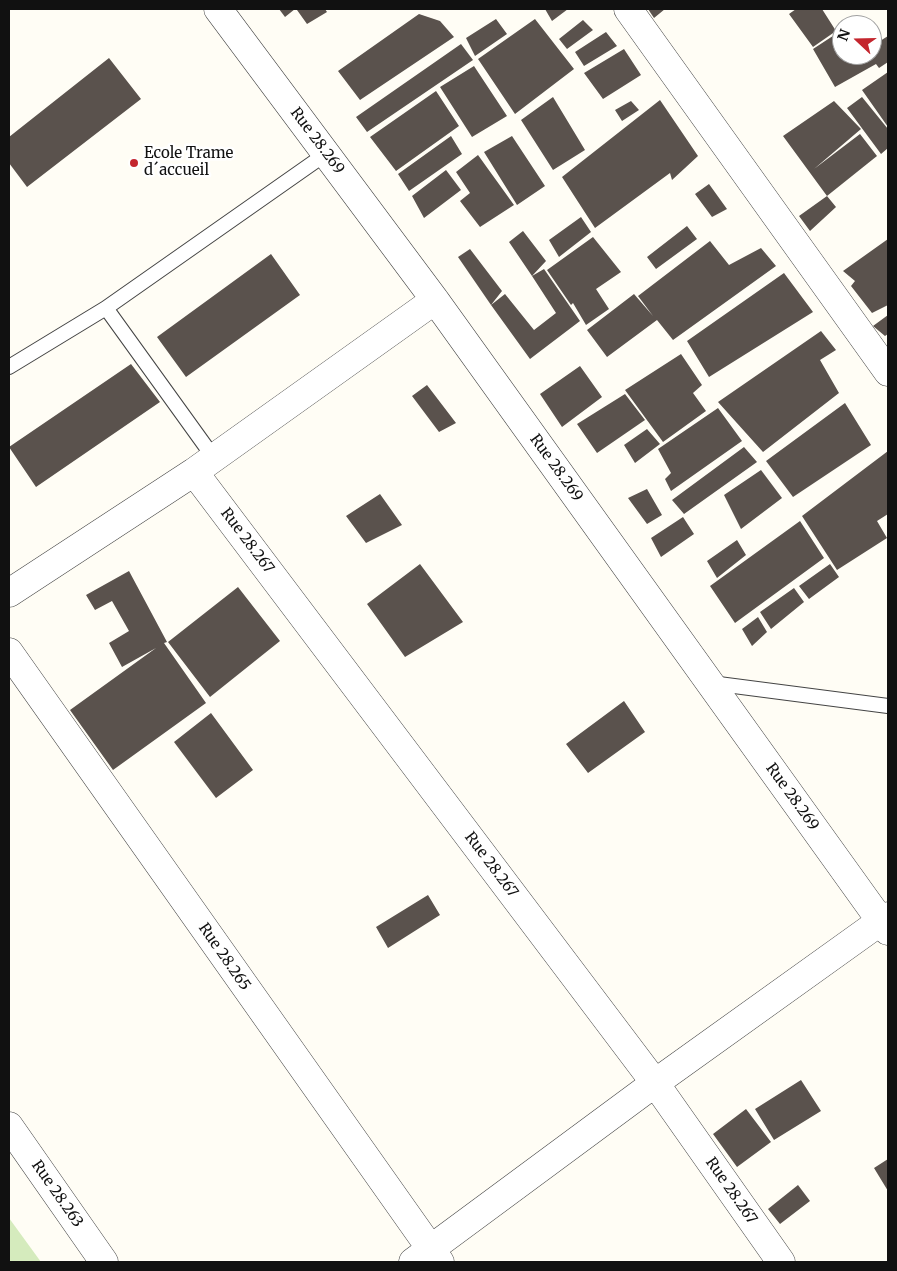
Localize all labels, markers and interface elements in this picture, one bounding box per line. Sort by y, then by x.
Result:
north arrow [832,15,882,65]
text: N [834,27,854,43]
street label: Rue 28.269 [286,104,348,178]
place label: Ecole Trame d´accueil [144,145,233,180]
marker: Ecole Trame d´accueil [128,157,140,169]
street label: Rue 28.269 [526,431,586,505]
street label: Rue 28.267 [217,505,277,577]
street label: Rue 28.269 [762,760,822,834]
street label: Rue 28.267 [461,829,521,901]
street label: Rue 28.265 [194,920,254,994]
street label: Rue 28.267 [701,1154,761,1228]
street label: Rue 28.263 [27,1157,87,1231]

